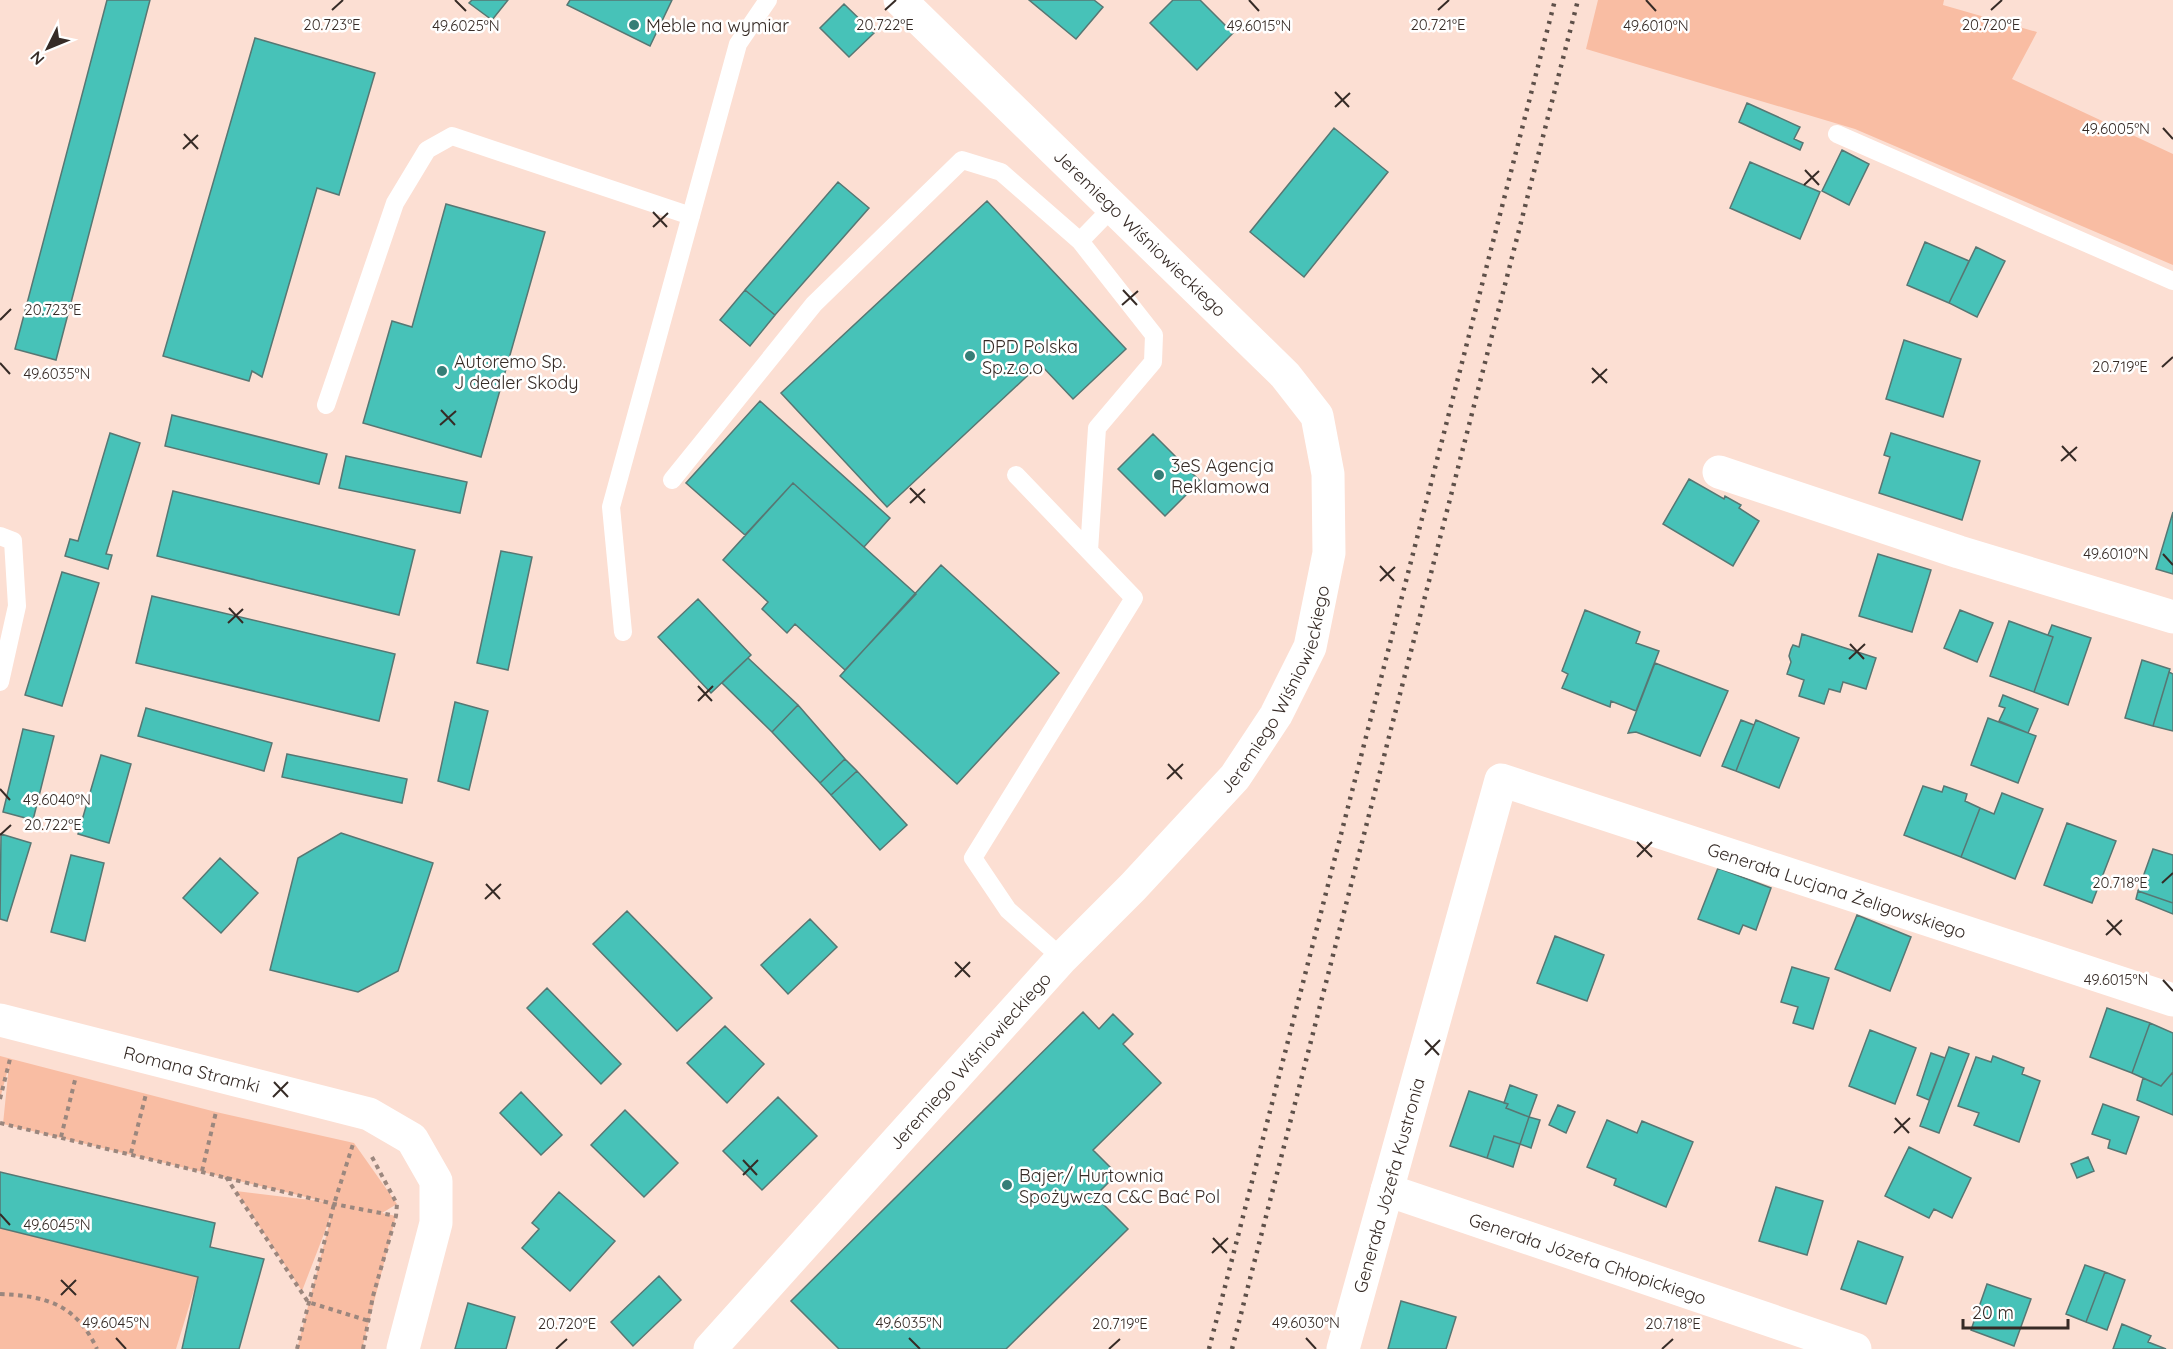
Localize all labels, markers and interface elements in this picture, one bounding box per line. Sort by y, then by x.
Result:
place label: Meble na wymiar [646,14,789,37]
text: 20.723°E [303,15,361,34]
text: 20.722°E [856,15,914,34]
text: 20.721°E [1410,15,1466,34]
text: 20.720°E [1962,15,2020,34]
text: 49.6025°N [432,16,500,35]
text: 49.6015°N [1227,16,1291,35]
text: 49.6010°N [1623,16,1689,35]
north arrow [18,18,78,78]
marker: Meble na wymiar [627,18,641,32]
text: N [26,47,48,69]
text: 49.6005°N [2082,119,2150,138]
street label: Jeremiego Wiśniowieckiego [1049,144,1231,322]
text: 20.723°E [24,300,82,319]
place label: DPD Polska Sp.z.o.o [982,335,1078,379]
marker: DPD Polska Sp.z.o.o [963,349,977,363]
place label: Autoremo Sp. J dealer Skody [454,350,579,394]
text: 20.719°E [2092,357,2148,376]
text: 49.6035°N [23,364,91,383]
marker: Autoremo Sp. J dealer Skody [435,364,449,378]
place label: 3eS Agencja Reklamowa [1171,454,1274,498]
marker: 3eS Agencja Reklamowa [1152,468,1166,482]
text: 49.6010°N [2083,544,2149,563]
street label: Jeremiego Wiśniowieckiego [1214,583,1334,798]
text: 49.6040°N [23,790,91,809]
text: 20.722°E [24,815,82,834]
street label: Generała Lucjana Żeligowskiego [1705,837,1969,943]
text: 20.718°E [2092,873,2148,892]
street label: Jeremiego Wiśniowieckiego [884,967,1056,1154]
text: 49.6015°N [2084,970,2148,989]
street label: Romana Stramki [121,1040,263,1097]
street label: Generała Józefa Kustronia [1348,1075,1429,1295]
place label: Bajer/ Hurtownia Spożywcza C&C Bać Pol [1019,1164,1220,1208]
marker: Bajer/ Hurtownia Spożywcza C&C Bać Pol [1000,1178,1014,1192]
street label: Generała Józefa Chłopickiego [1466,1207,1709,1309]
text: 49.6045°N [23,1215,91,1234]
scale bar [1963,1292,2068,1330]
text: 20 m [1972,1301,2014,1324]
text: 49.6045°N [82,1313,150,1332]
text: 49.6035°N [875,1313,943,1332]
text: 49.6030°N [1272,1313,1340,1332]
text: 20.720°E [538,1314,596,1333]
text: 20.719°E [1092,1314,1148,1333]
text: 20.718°E [1645,1314,1701,1333]

